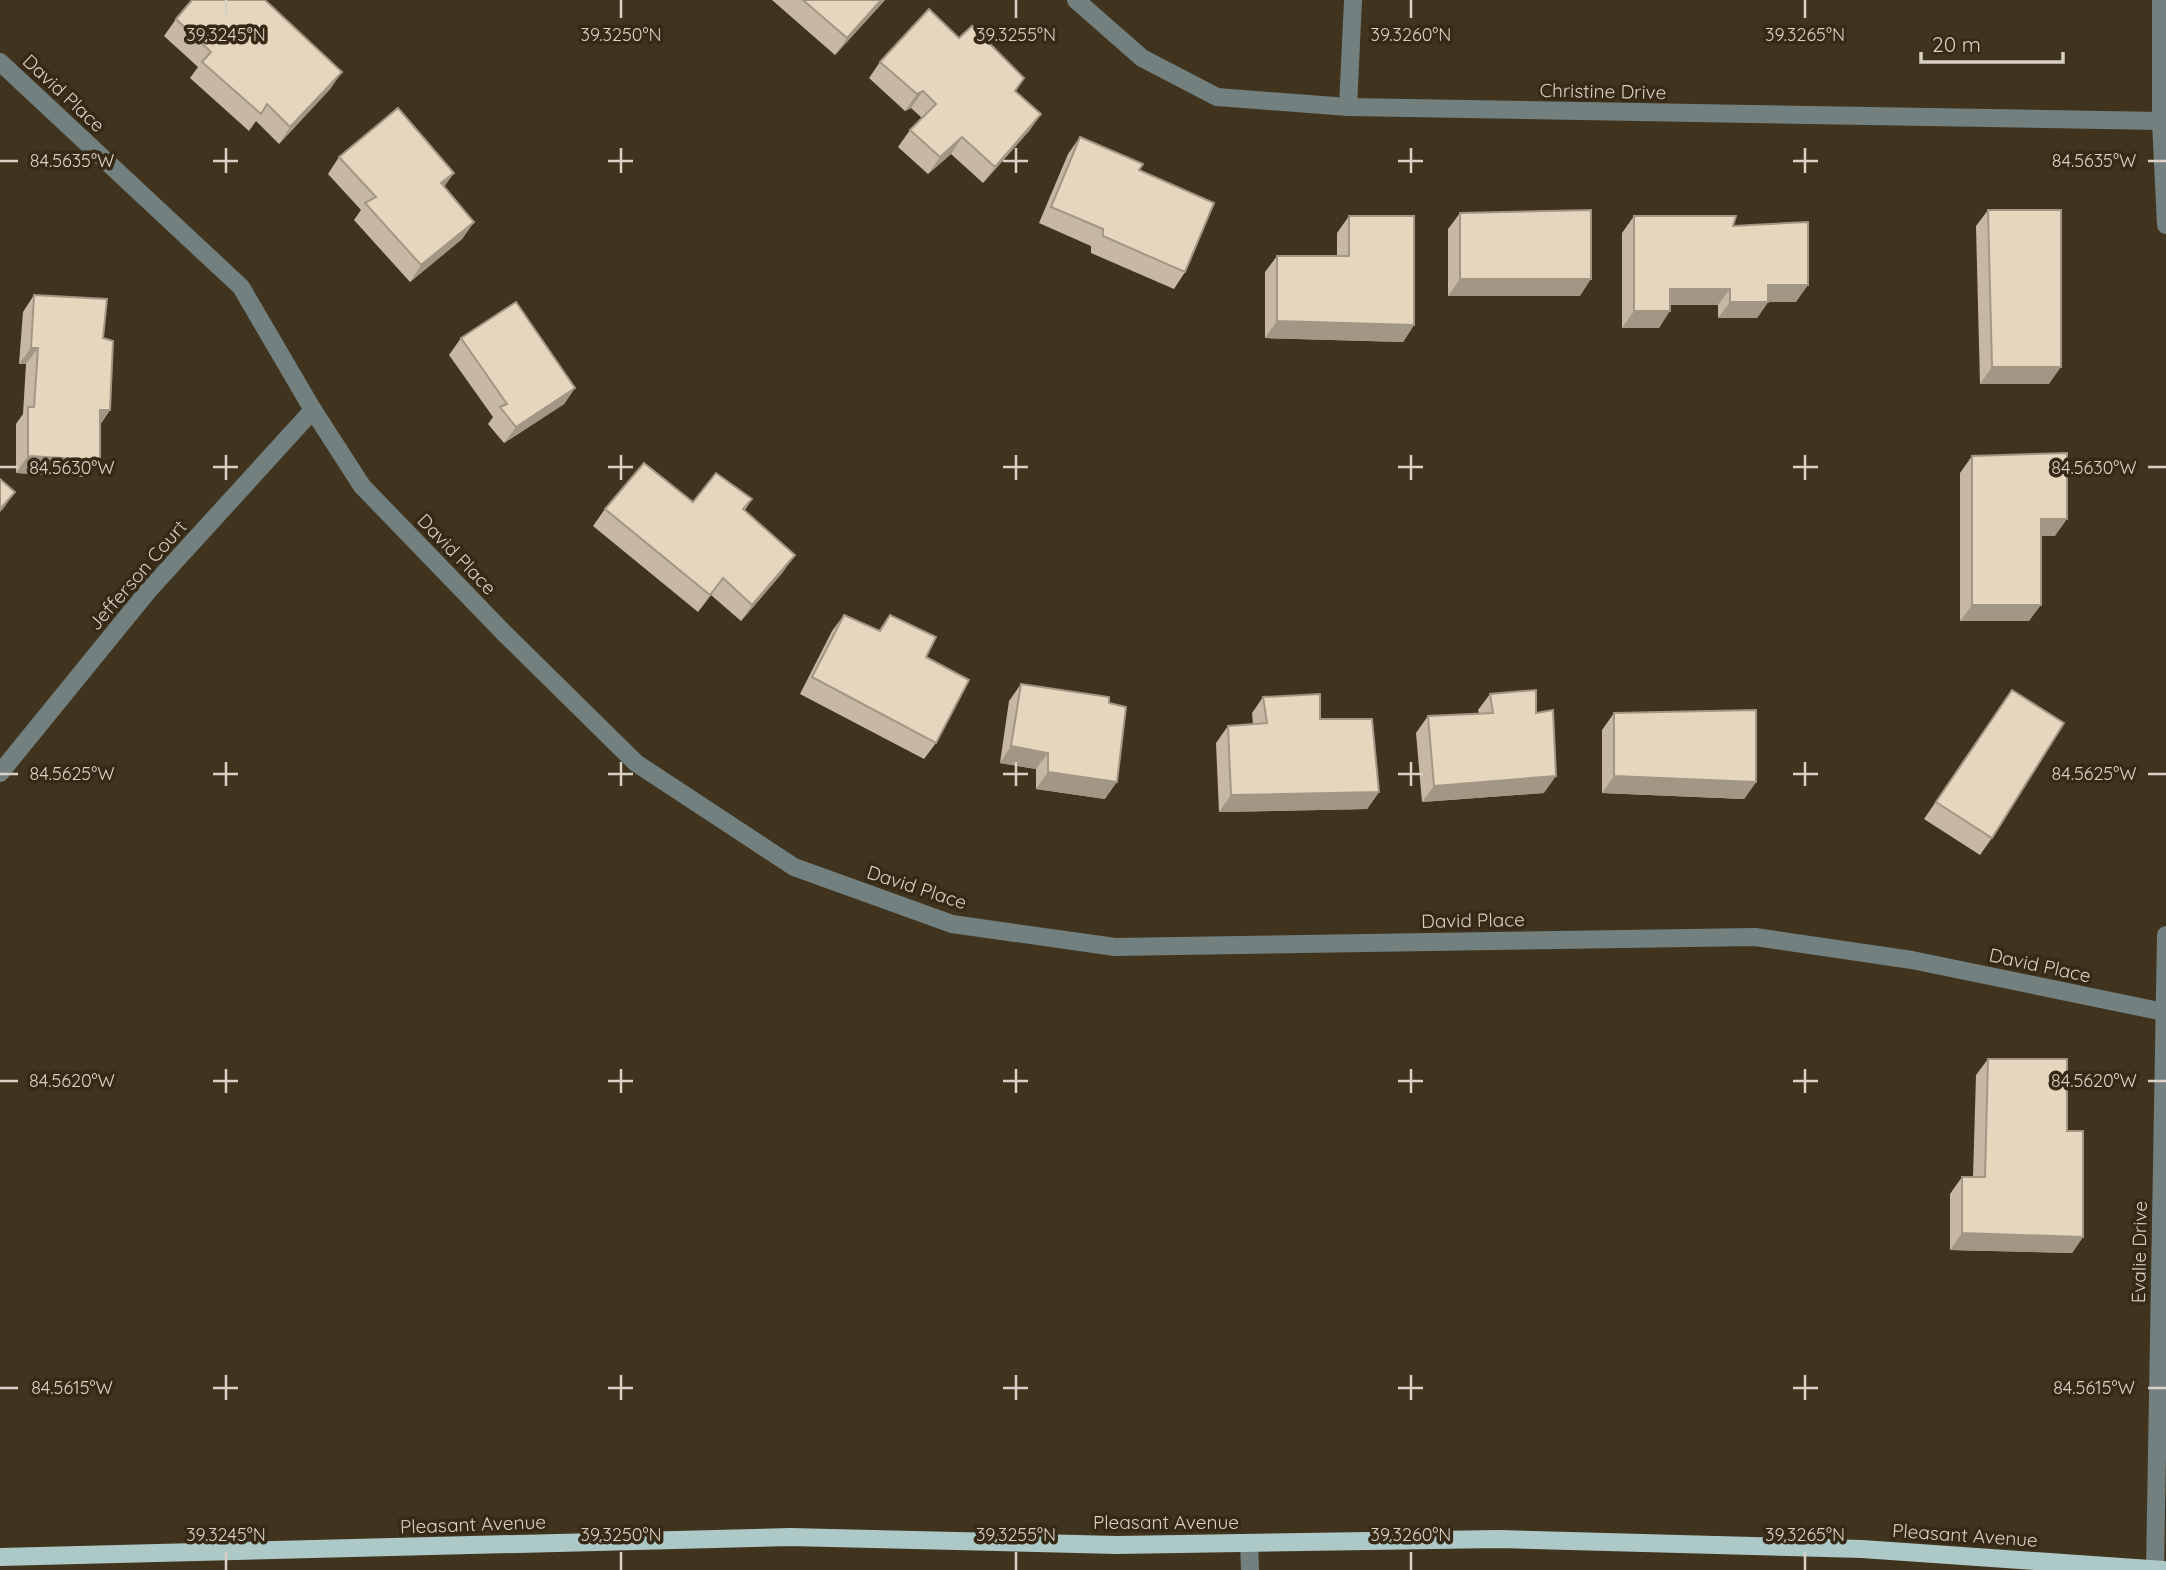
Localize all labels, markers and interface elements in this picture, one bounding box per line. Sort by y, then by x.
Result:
scale bar [1921,21,2063,65]
text: 39.3245°N [186,23,266,46]
text: 39.3250°N [580,23,662,46]
text: 39.3255°N [976,23,1056,46]
text: 39.3260°N [1371,23,1451,46]
text: 39.3265°N [1765,23,1845,46]
text: 20 m [1932,31,1981,57]
street label: David Place [18,49,110,137]
street label: Christine Drive [1539,78,1667,104]
text: 84.5635°W [30,149,114,172]
text: 84.5635°W [2052,149,2136,172]
text: 84.5630°W [29,456,115,479]
text: 84.5630°W [2051,456,2137,479]
street label: David Place [412,508,502,600]
street label: Jefferson Court [83,515,191,635]
text: 84.5625°W [29,762,115,785]
text: 84.5625°W [2051,762,2137,785]
street label: David Place [864,860,970,914]
street label: David Place [1421,907,1525,933]
street label: David Place [1987,942,2093,988]
text: 84.5620°W [29,1069,115,1092]
text: 84.5620°W [2051,1069,2137,1092]
street label: Evalie Drive [2126,1201,2152,1303]
text: 84.5615°W [31,1376,113,1399]
text: 84.5615°W [2053,1376,2135,1399]
street label: Pleasant Avenue [400,1509,546,1539]
street label: Pleasant Avenue [1093,1510,1239,1534]
street label: Pleasant Avenue [1891,1518,2039,1552]
text: 39.3245°N [186,1523,266,1546]
text: 39.3250°N [580,1523,662,1546]
text: 39.3255°N [976,1523,1056,1546]
text: 39.3260°N [1371,1523,1451,1546]
text: 39.3265°N [1765,1523,1845,1546]

